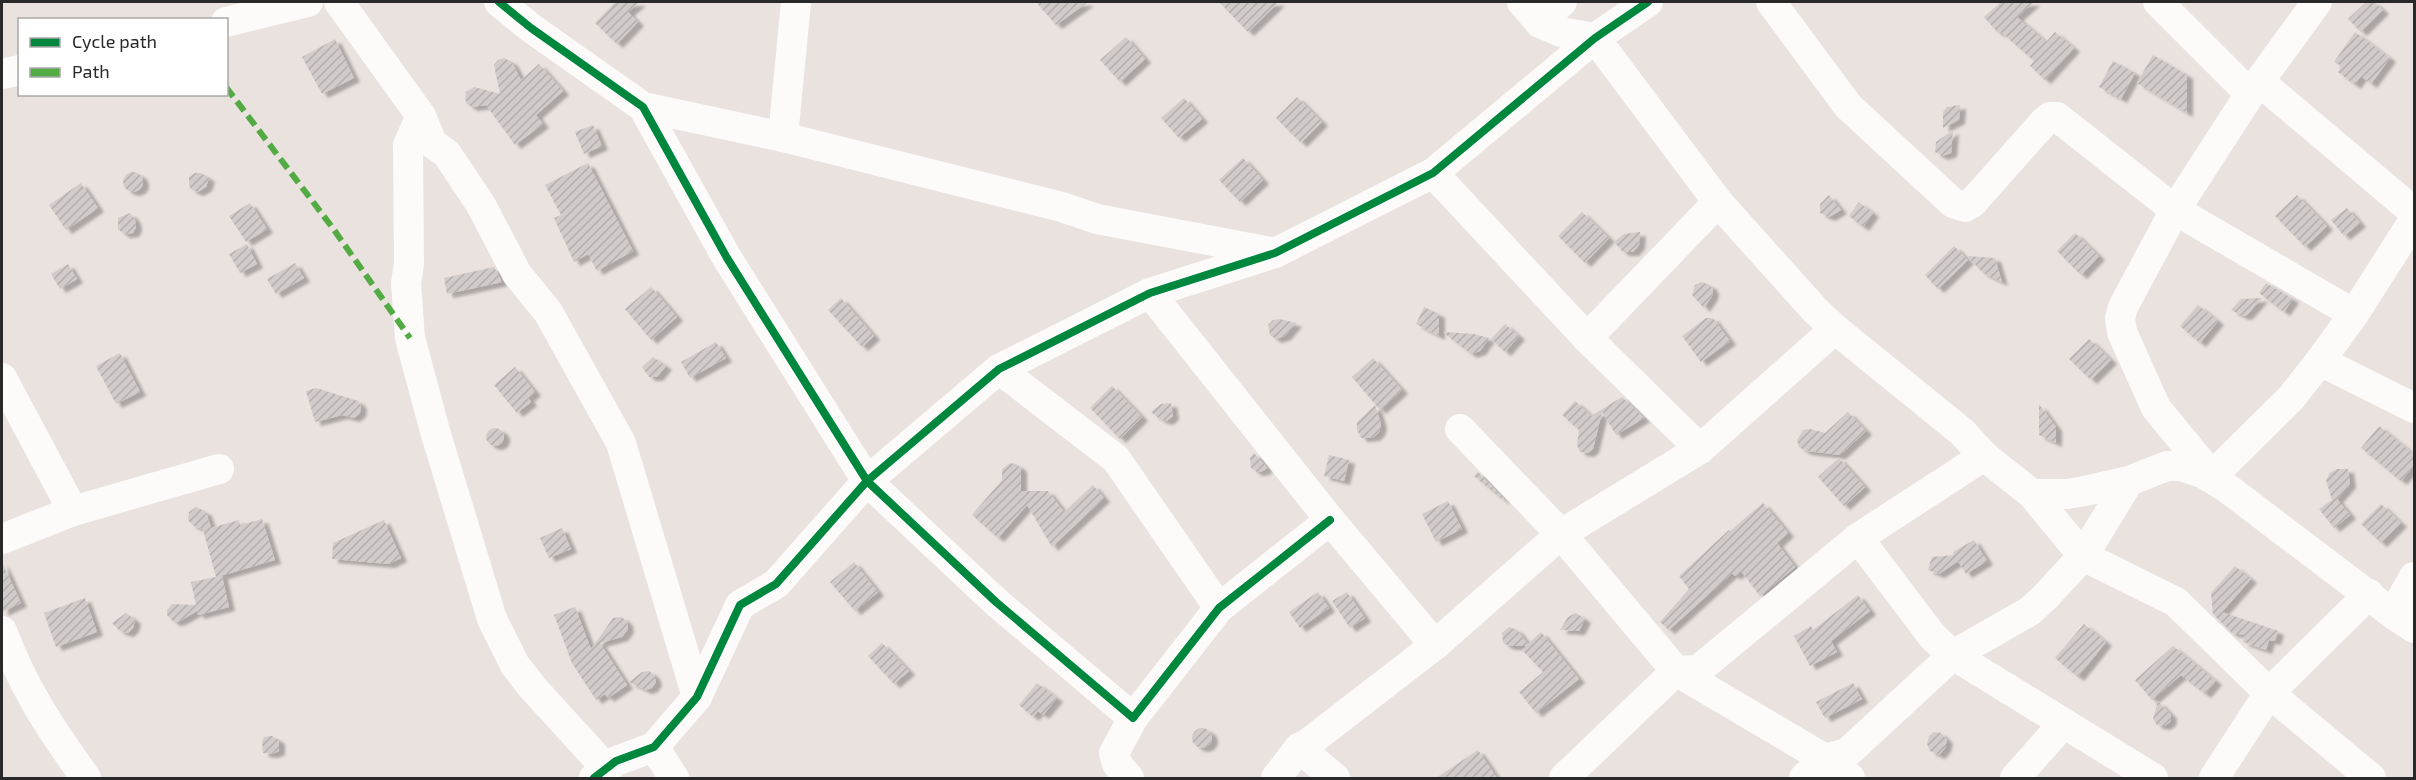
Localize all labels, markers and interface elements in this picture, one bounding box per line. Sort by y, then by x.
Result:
legend [18,18,228,96]
text: Cycle path [72,30,157,52]
text: Path [72,60,110,82]

